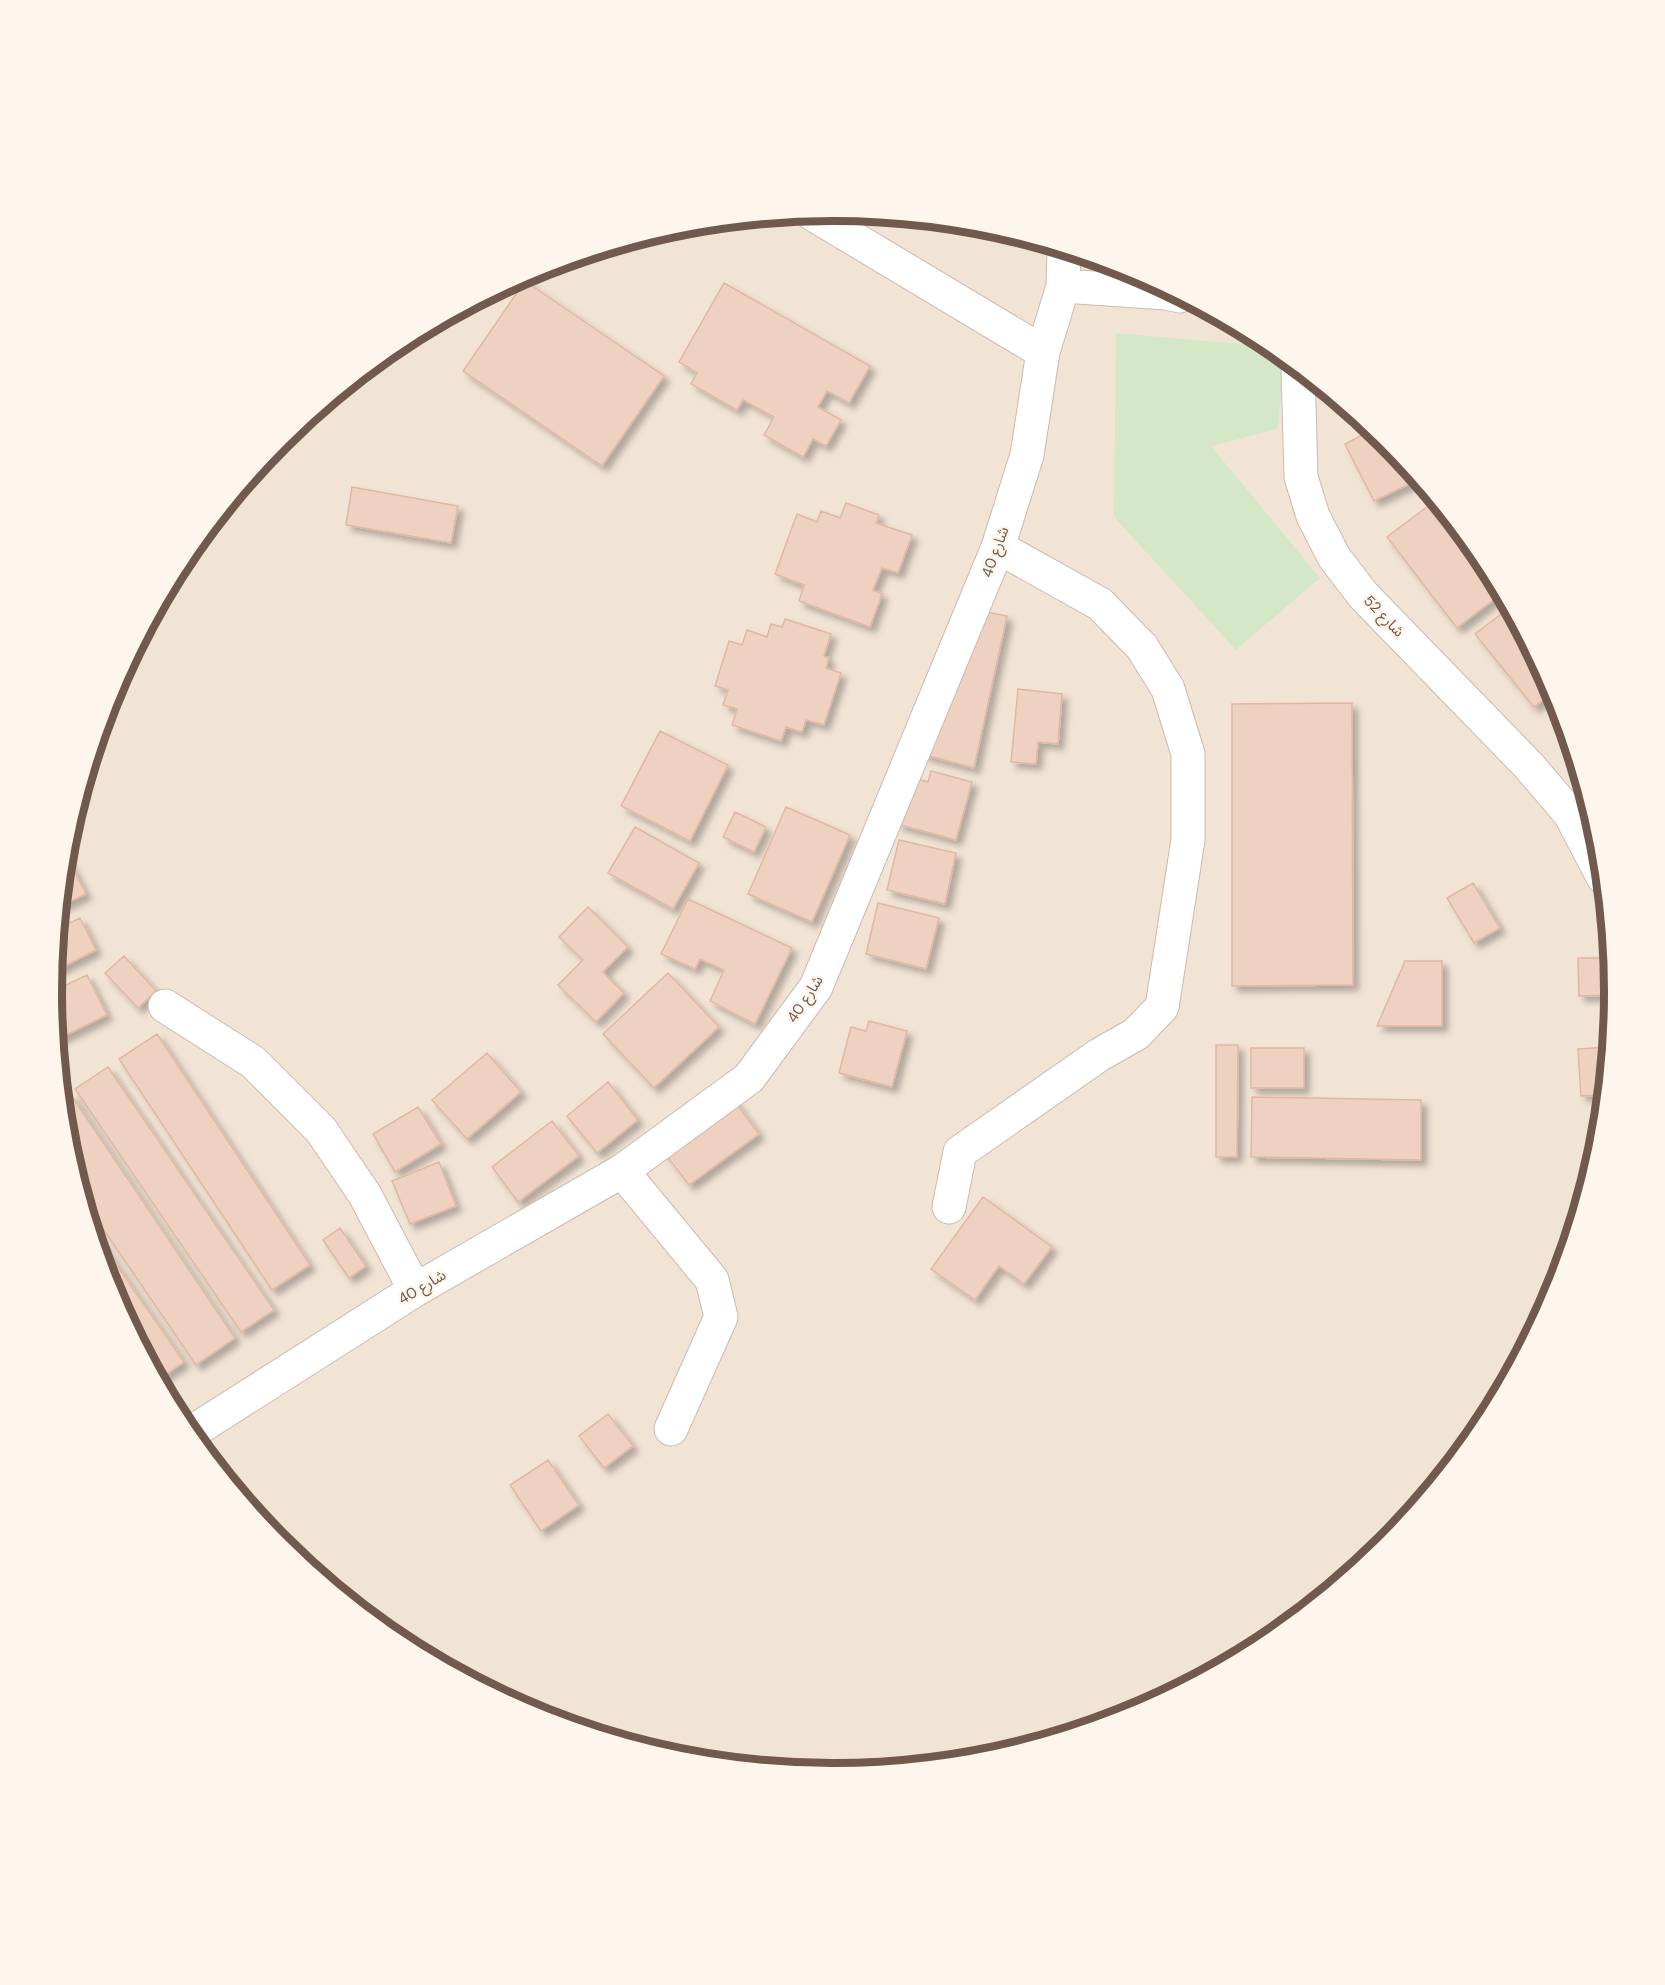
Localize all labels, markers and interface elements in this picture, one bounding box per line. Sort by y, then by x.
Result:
street label: شارع 40 [977,524,1015,581]
street label: شارع 52 [1358,591,1409,643]
street label: شارع 40 [782,971,830,1028]
street label: شارع 40 [394,1265,451,1311]

